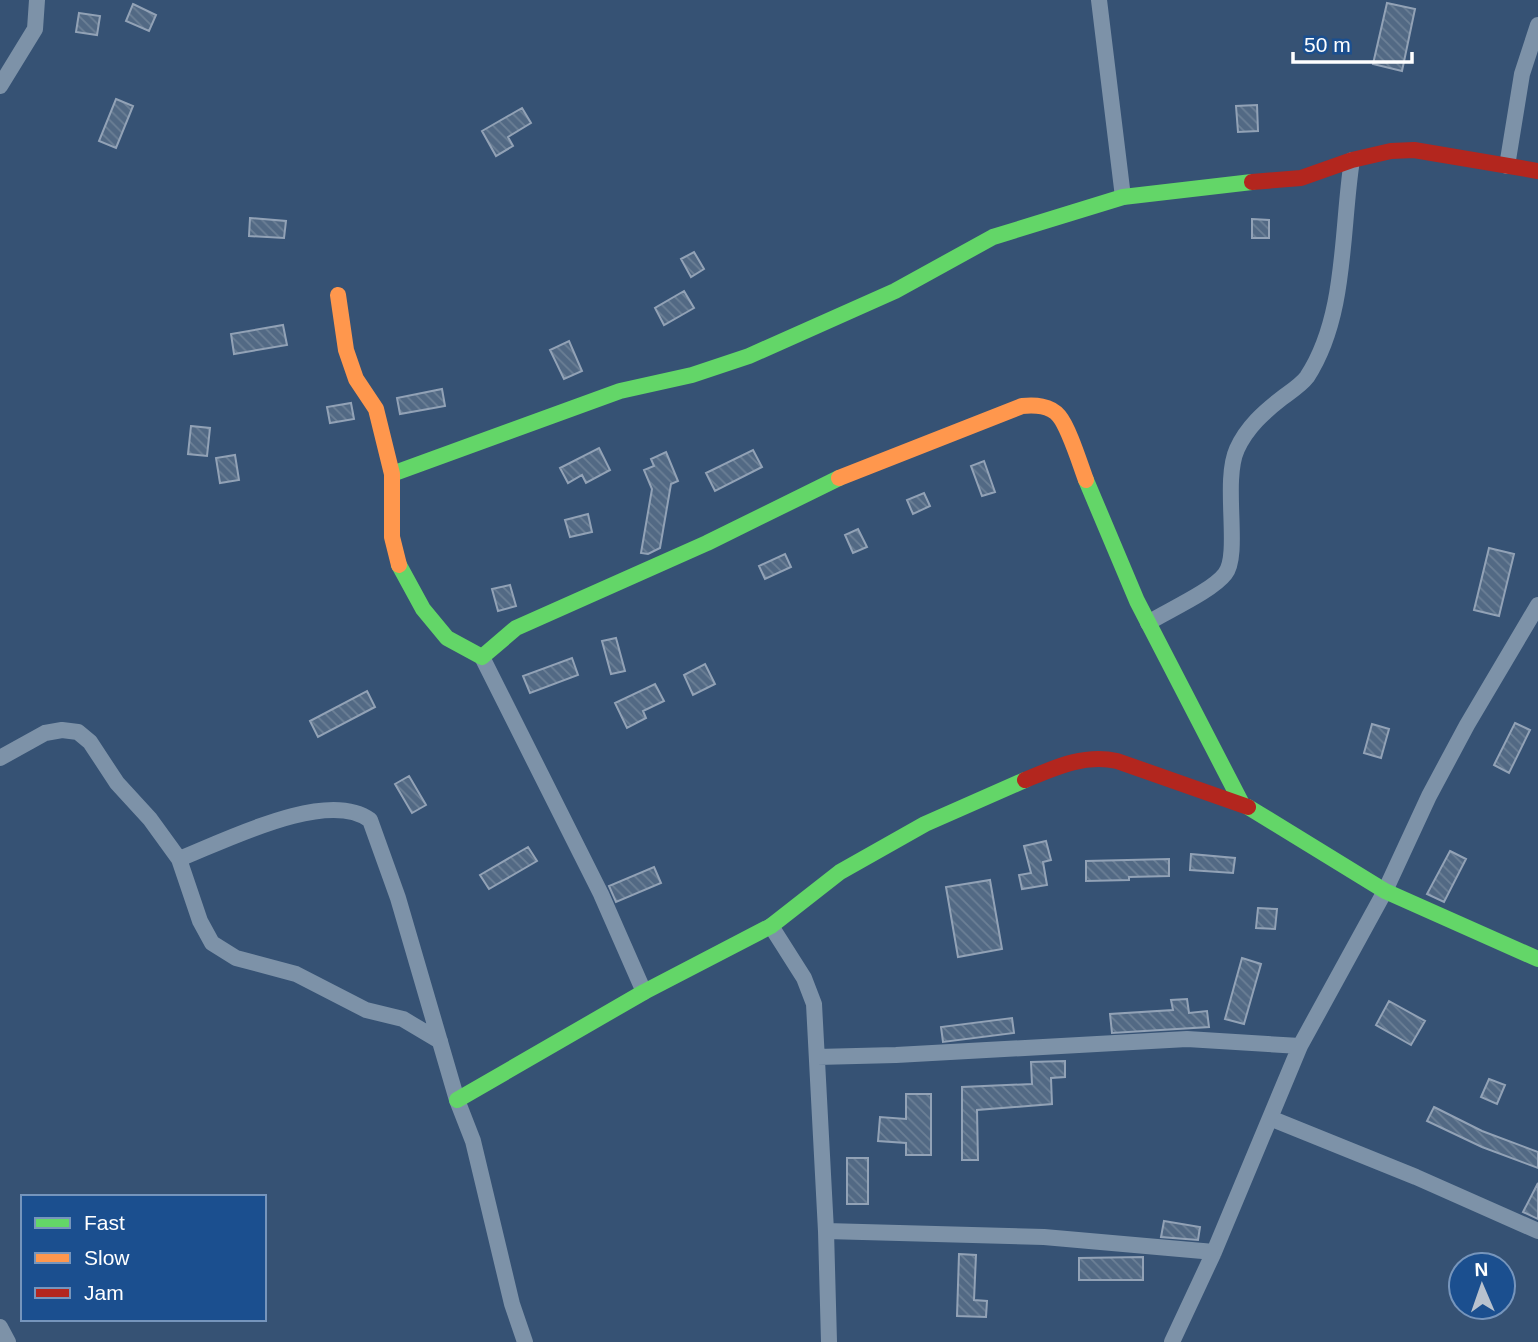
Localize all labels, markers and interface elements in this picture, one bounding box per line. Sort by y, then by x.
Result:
scale bar [1293,21,1412,65]
text: 50 m [1304,33,1351,56]
legend [21,1195,266,1321]
text: Fast [84,1211,125,1234]
text: Slow [84,1246,130,1269]
north arrow [1447,1251,1517,1321]
text: N [1474,1259,1489,1280]
text: Jam [84,1281,124,1304]

